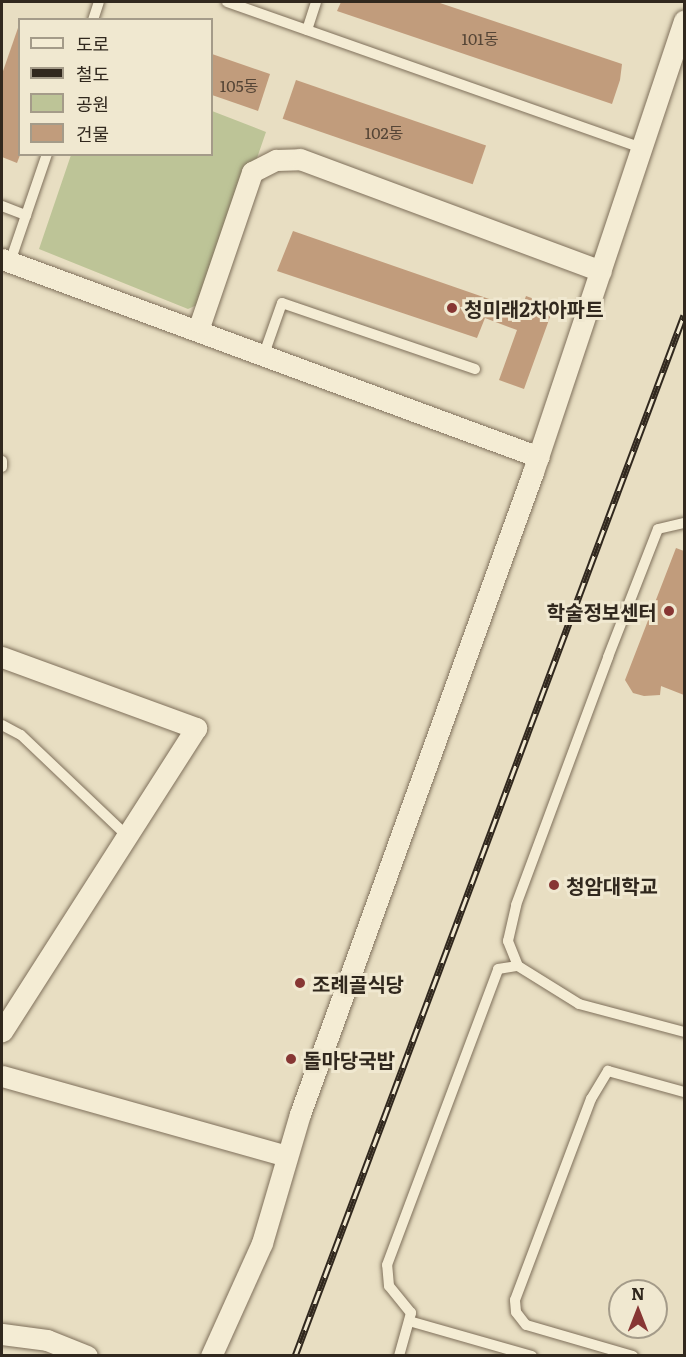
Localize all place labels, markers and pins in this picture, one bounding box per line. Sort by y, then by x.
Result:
place label: 청미래2차아파트 [464,296,604,320]
marker: 청미래2차아파트 [445,301,459,315]
place label: 학술정보센터 [547,599,657,623]
marker: 학술정보센터 [662,604,676,618]
place label: 청암대학교 [566,873,658,897]
marker: 청암대학교 [547,878,561,892]
place label: 조례골식당 [312,971,404,995]
marker: 조례골식당 [293,976,307,990]
place label: 돌마당국밥 [303,1047,395,1071]
marker: 돌마당국밥 [284,1052,298,1066]

